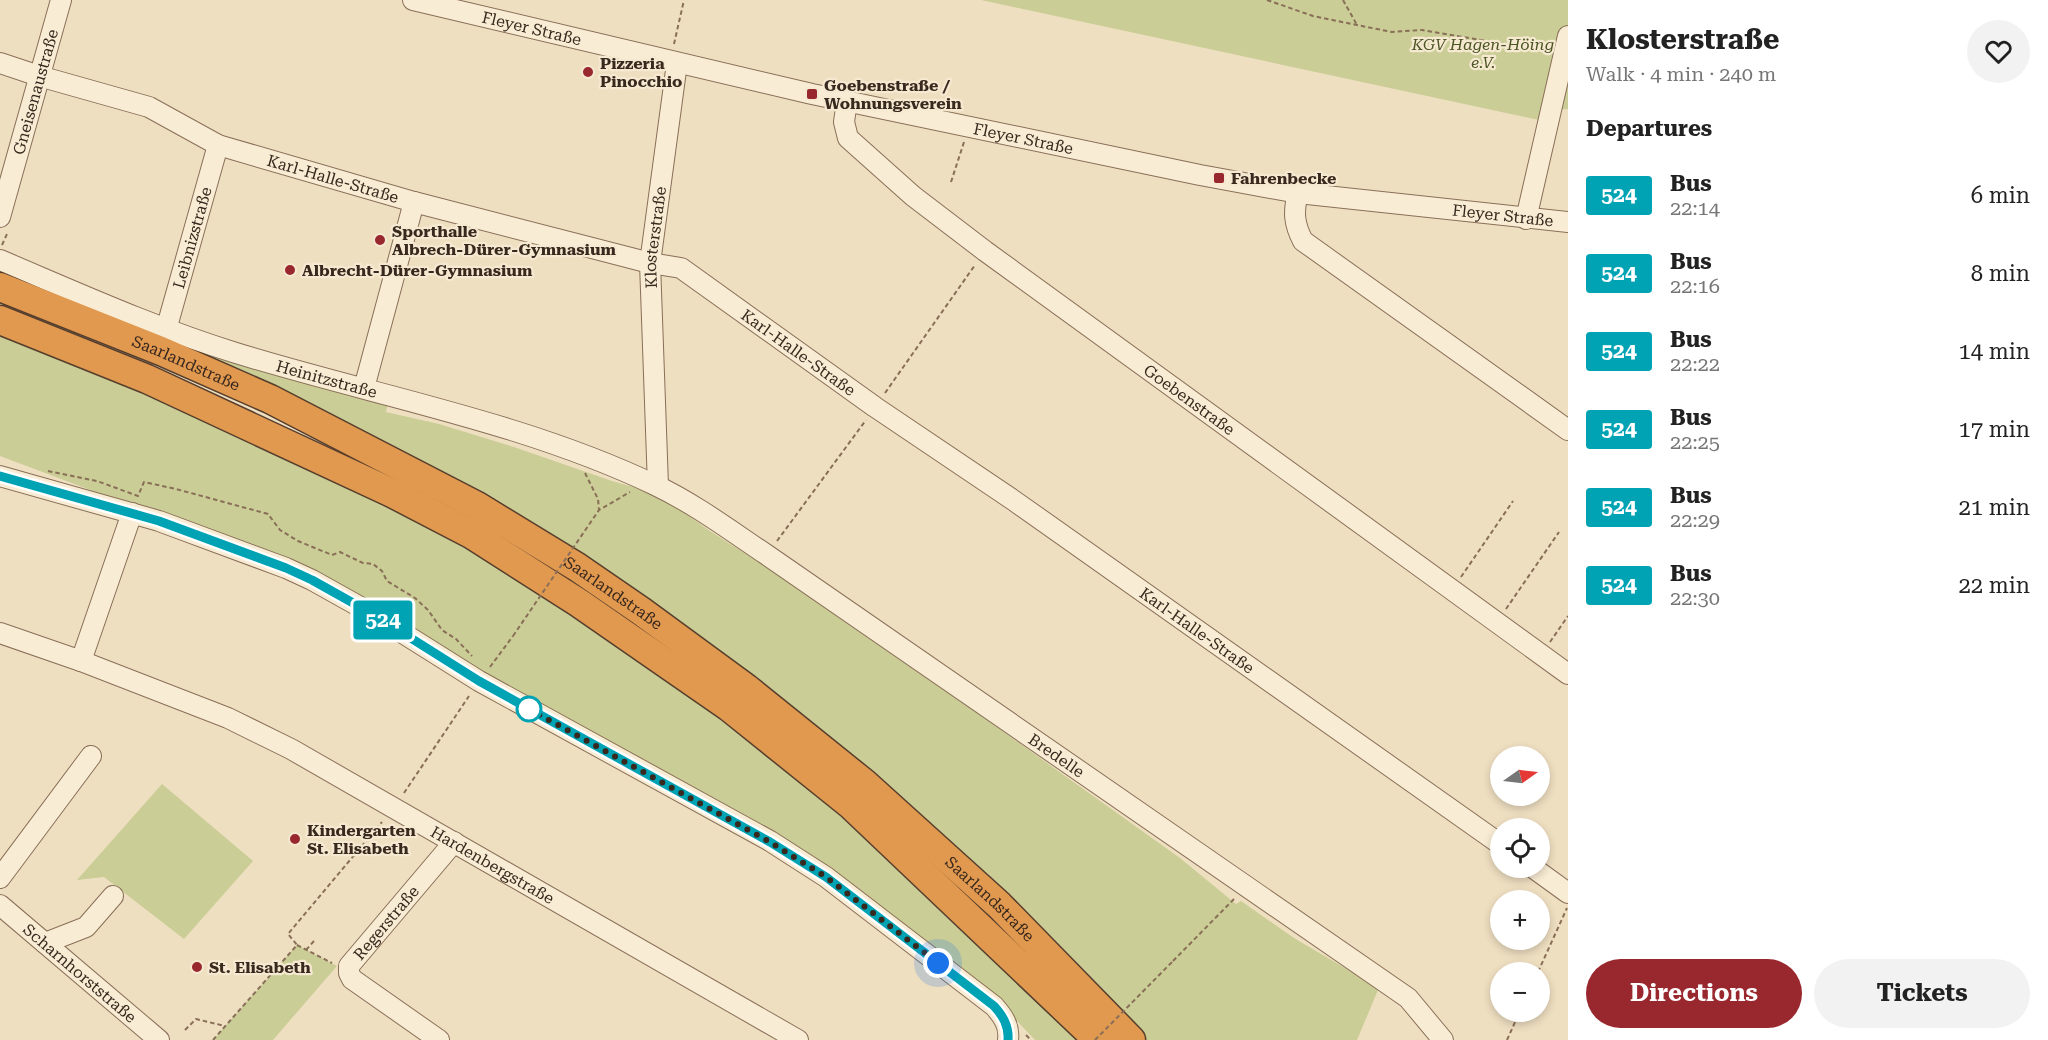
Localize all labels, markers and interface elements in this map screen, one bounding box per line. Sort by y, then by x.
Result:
street label: Fleyer Straße [480,8,583,49]
button: heart [1967,20,2030,83]
text: Klosterstraße [1586,23,1779,56]
street label: Gneisenaustraße [9,27,62,157]
park label: KGV Hagen-Höing e.V. [1411,35,1554,72]
place label: Pizzeria Pinocchio [600,54,682,91]
text: Walk · 4 min · 240 m [1586,62,1776,86]
marker: Pizzeria Pinocchio [581,65,595,79]
place label: Goebenstraße / Wohnungsverein [824,76,962,113]
marker: Goebenstraße / Wohnungsverein [805,87,819,101]
text: Departures [1586,116,1712,141]
street label: Fleyer Straße [972,119,1075,158]
street label: Karl-Halle-Straße [265,151,401,207]
place label: Fahrenbecke [1231,169,1336,188]
marker: Fahrenbecke [1212,171,1226,185]
text: Bus [1670,171,1712,196]
text: 524 [1601,183,1637,207]
text: 6 min [1971,183,2030,208]
street label: Leibnizstraße [169,184,216,291]
street label: Klosterstraße [641,185,670,289]
text: 22:14 [1670,196,1720,220]
street label: Fleyer Straße [1451,201,1555,230]
place label: Sporthalle Albrech-Dürer-Gymnasium [392,222,616,259]
marker: Sporthalle Albrech-Dürer-Gymnasium [373,233,387,247]
text: Bus [1670,249,1712,274]
place label: Albrecht-Dürer-Gymnasium [302,261,533,280]
text: 524 [1601,261,1637,285]
text: 8 min [1971,261,2030,286]
marker: Albrecht-Dürer-Gymnasium [283,263,297,277]
text: 22:16 [1670,274,1720,298]
street label: Karl-Halle-Straße [737,305,859,400]
text: Bus [1670,327,1712,352]
street label: Saarlandstraße [129,332,243,395]
text: 524 [1601,339,1637,363]
text: 14 min [1959,339,2030,364]
text: 22:22 [1670,352,1720,376]
street label: Heinitzstraße [274,356,379,402]
street label: Goebenstraße [1140,360,1239,439]
text: Bus [1670,405,1712,430]
text: 524 [1601,417,1637,441]
text: 17 min [1959,417,2030,442]
text: 22:25 [1670,430,1720,454]
text: Bus [1670,483,1712,508]
text: 524 [1601,495,1637,519]
text: 21 min [1959,495,2030,520]
text: 22:29 [1670,508,1720,532]
street label: Saarlandstraße [560,552,666,634]
text: Bus [1670,561,1712,586]
text: 524 [1601,573,1637,597]
text: 22 min [1959,573,2030,598]
street label: Karl-Halle-Straße [1136,583,1258,678]
text: 22:30 [1670,586,1720,610]
line badge: 524 [348,600,418,640]
text: 524 [365,608,401,632]
unlabelled marker [516,696,542,722]
street label: Bredelle [1025,730,1088,782]
north arrow [1490,746,1550,806]
map controls [1490,746,1550,1022]
button: locate [1490,818,1550,878]
place label: Kindergarten St. Elisabeth [307,821,416,858]
street label: Hardenbergstraße [427,822,558,908]
marker: Kindergarten St. Elisabeth [288,832,302,846]
street label: Saarlandstraße [941,852,1038,946]
street label: Regerstraße [350,882,423,964]
button: + [1490,890,1550,950]
street label: Scharnhorststraße [19,920,140,1027]
your location [923,948,953,978]
place label: St. Elisabeth [209,958,311,977]
button: Directions [1586,959,1802,1028]
button: Tickets [1814,959,2030,1028]
marker: St. Elisabeth [190,960,204,974]
button: − [1490,962,1550,1022]

